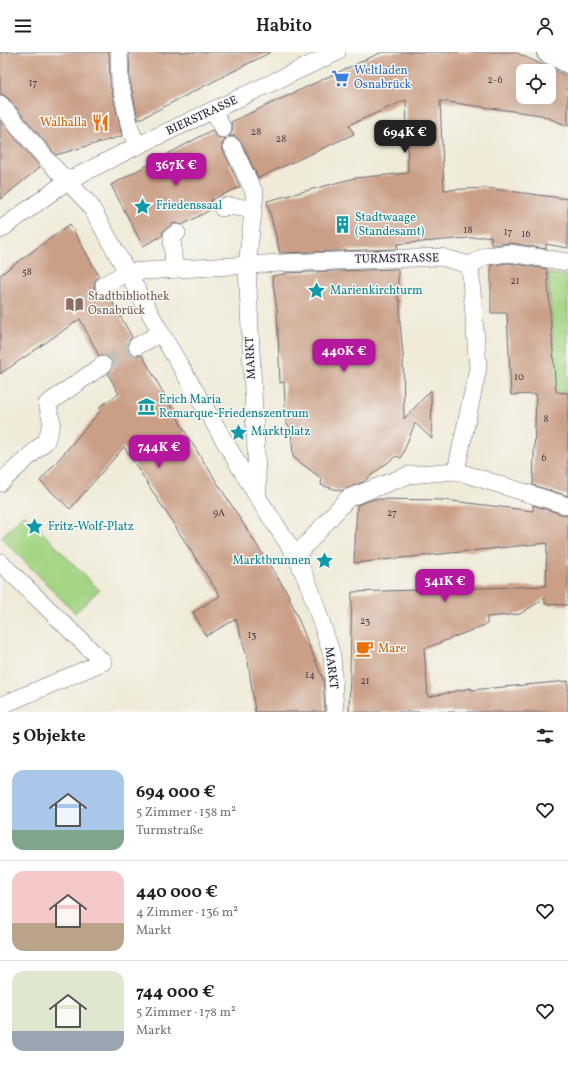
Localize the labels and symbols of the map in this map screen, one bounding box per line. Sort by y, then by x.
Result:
place label: Weltladen Osnabrück [354,63,411,93]
supermarket icon: Weltladen Osnabrück [331,68,351,88]
house number: 2-6 [488,73,502,87]
house number: 17 [29,76,38,90]
street label: BIERSTRASSE [164,92,240,140]
restaurant icon: Walhalla [90,113,110,133]
place label: Walhalla [40,115,87,131]
pin: 694K € [372,120,438,154]
house number: 28 [251,125,261,139]
house number: 28 [276,132,286,146]
pin: 367K € [143,153,209,187]
place icon: Friedenssaal [133,196,153,216]
place label: Friedenssaal [156,198,223,214]
place label: Stadtwaage (Standesamt) [355,210,425,240]
building icon: Stadtwaage (Standesamt) [332,215,352,235]
house number: 18 [464,223,472,237]
house number: 17 [504,225,513,239]
house number: 16 [522,227,530,241]
street label: TURMSTRASSE [355,250,439,268]
house number: 58 [22,265,32,279]
house number: 21 [510,274,520,288]
place icon: Marienkirchturm [307,281,327,301]
place label: Marienkirchturm [330,283,423,299]
place label: Stadtbibliothek Osnabrück [88,289,170,319]
library icon: Stadtbibliothek Osnabrück [65,294,85,314]
street label: MARKT [242,336,260,380]
pin: 440K € [311,339,377,373]
house number: 10 [514,370,524,384]
place label: Erich Maria Remarque-Friedenszentrum [159,392,309,422]
museum icon: Erich Maria Remarque-Friedenszentrum [136,397,156,417]
house number: 8 [543,412,549,426]
place icon: Marktplatz [228,422,248,442]
place label: Marktplatz [251,424,310,440]
pin: 744K € [126,435,192,469]
house number: 6 [541,451,547,465]
house number: 9A [213,506,225,520]
house number: 27 [387,506,397,520]
place icon: Fritz-Wolf-Platz [25,517,45,537]
place label: Fritz-Wolf-Platz [48,519,134,535]
place icon: Marktbrunnen [314,551,334,571]
place label: Marktbrunnen [233,553,311,569]
pin: 341K € [412,569,478,603]
house number: 23 [360,614,370,628]
house number: 13 [247,628,257,642]
cafe icon: Mare [355,639,375,659]
place label: Mare [378,641,406,657]
street label: MARKT [320,646,342,690]
house number: 14 [305,668,315,682]
house number: 21 [360,674,370,688]

